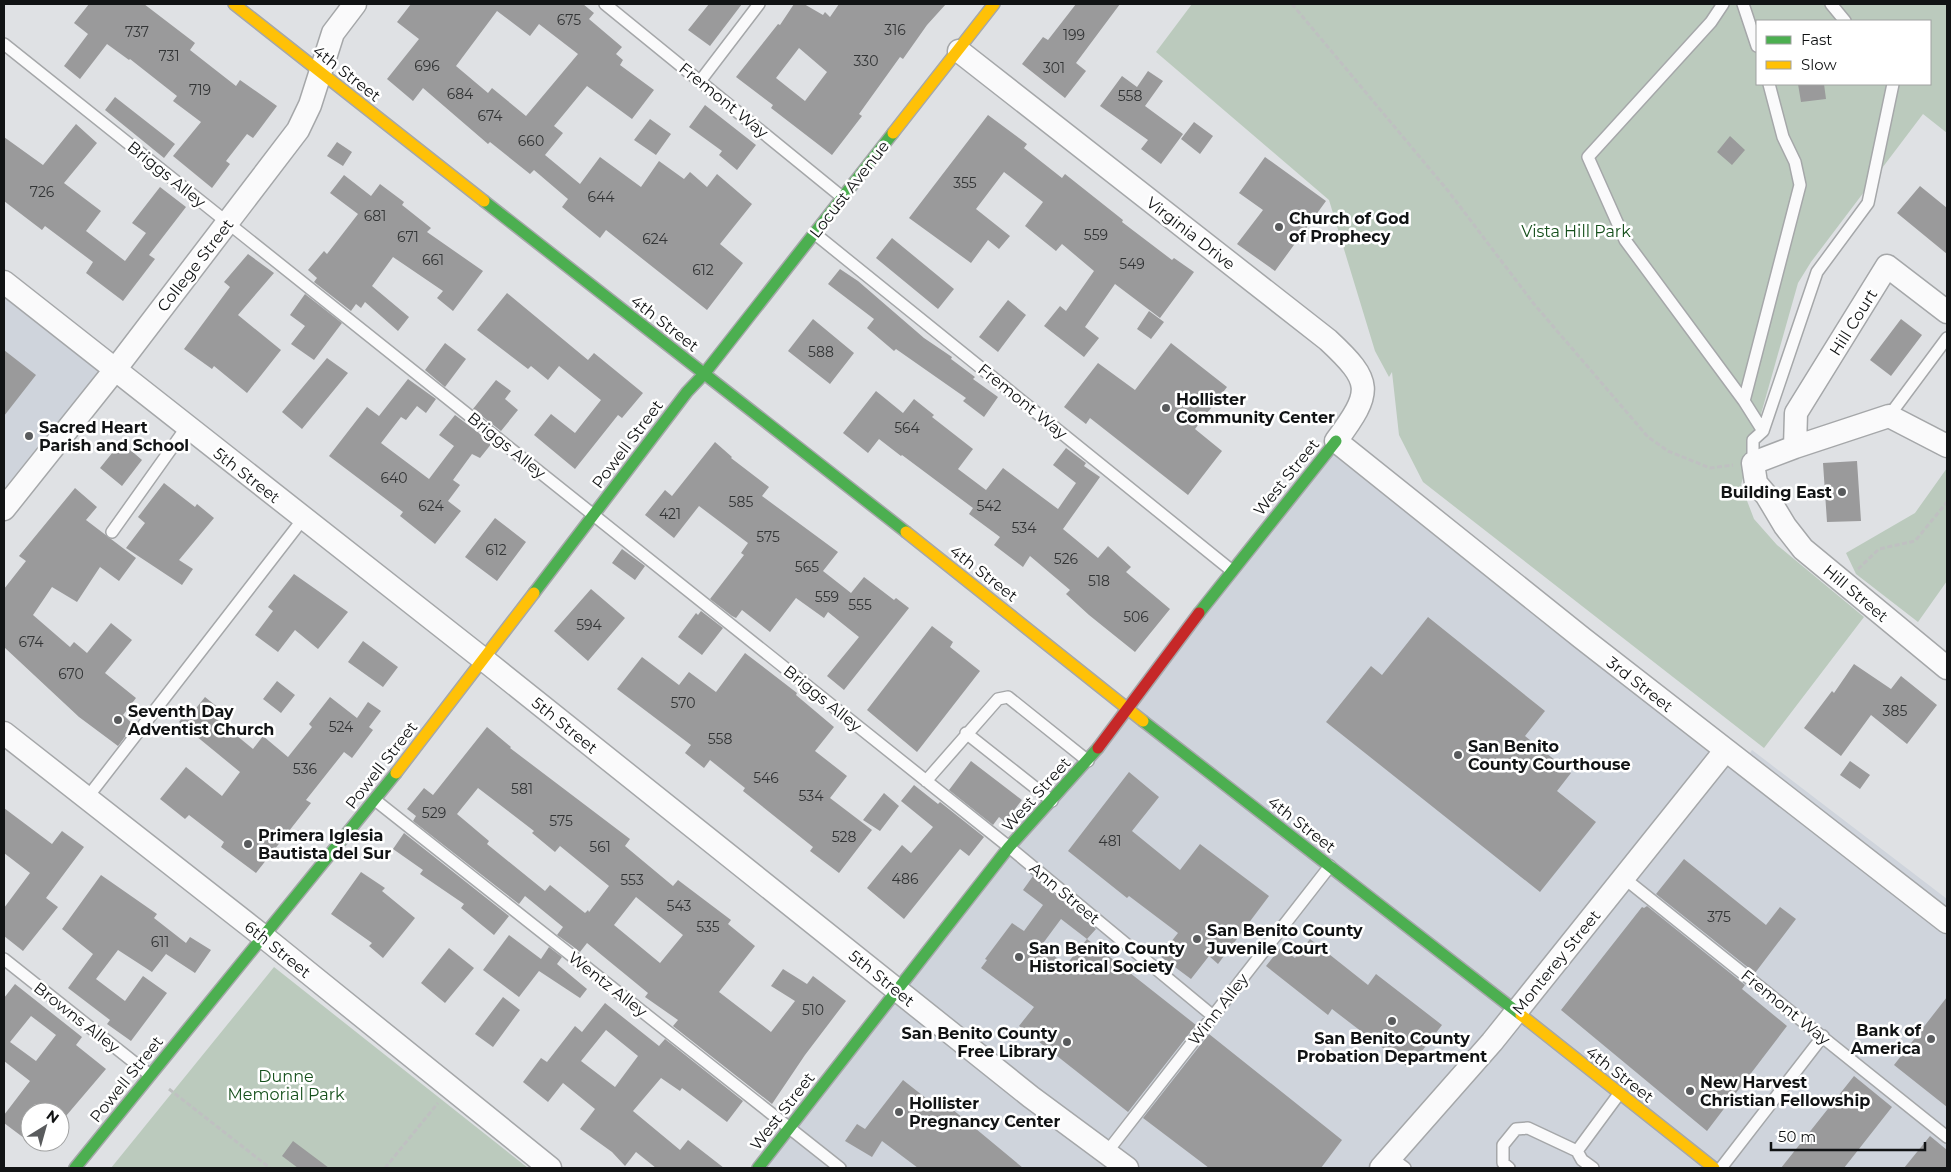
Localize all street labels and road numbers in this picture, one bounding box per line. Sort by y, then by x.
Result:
street label: 4th Street [309,41,385,106]
street label: Fremont Way [675,59,772,142]
street label: Briggs Alley [124,137,210,212]
street label: Locust Avenue [806,137,893,242]
street label: Virginia Drive [1143,193,1239,274]
street label: College Street [153,215,238,315]
street label: Hill Court [1825,285,1882,359]
street label: 4th Street [627,291,703,356]
street label: Fremont Way [974,360,1071,443]
street label: Powell Street [588,396,667,492]
street label: Briggs Alley [464,408,550,483]
street label: West Street [1250,435,1323,520]
street label: 5th Street [210,444,284,507]
street label: 4th Street [946,541,1022,606]
street label: Hill Street [1820,561,1892,626]
street label: 3rd Street [1603,653,1677,716]
street label: Briggs Alley [780,661,866,736]
street label: 5th Street [528,693,602,758]
street label: Powell Street [341,717,422,813]
street label: West Street [998,753,1075,835]
street label: 4th Street [1264,792,1340,857]
street label: Ann Street [1026,859,1104,929]
street label: Monterey Street [1508,906,1605,1018]
street label: 6th Street [241,917,315,982]
street label: 5th Street [845,946,919,1011]
street label: Wentz Alley [565,948,651,1021]
street label: Fremont Way [1737,966,1834,1049]
street label: Winn Alley [1184,969,1253,1049]
street label: Browns Alley [30,978,123,1057]
street label: Powell Street [86,1032,167,1126]
street label: 4th Street [1582,1042,1658,1107]
street label: West Street [746,1068,819,1154]

